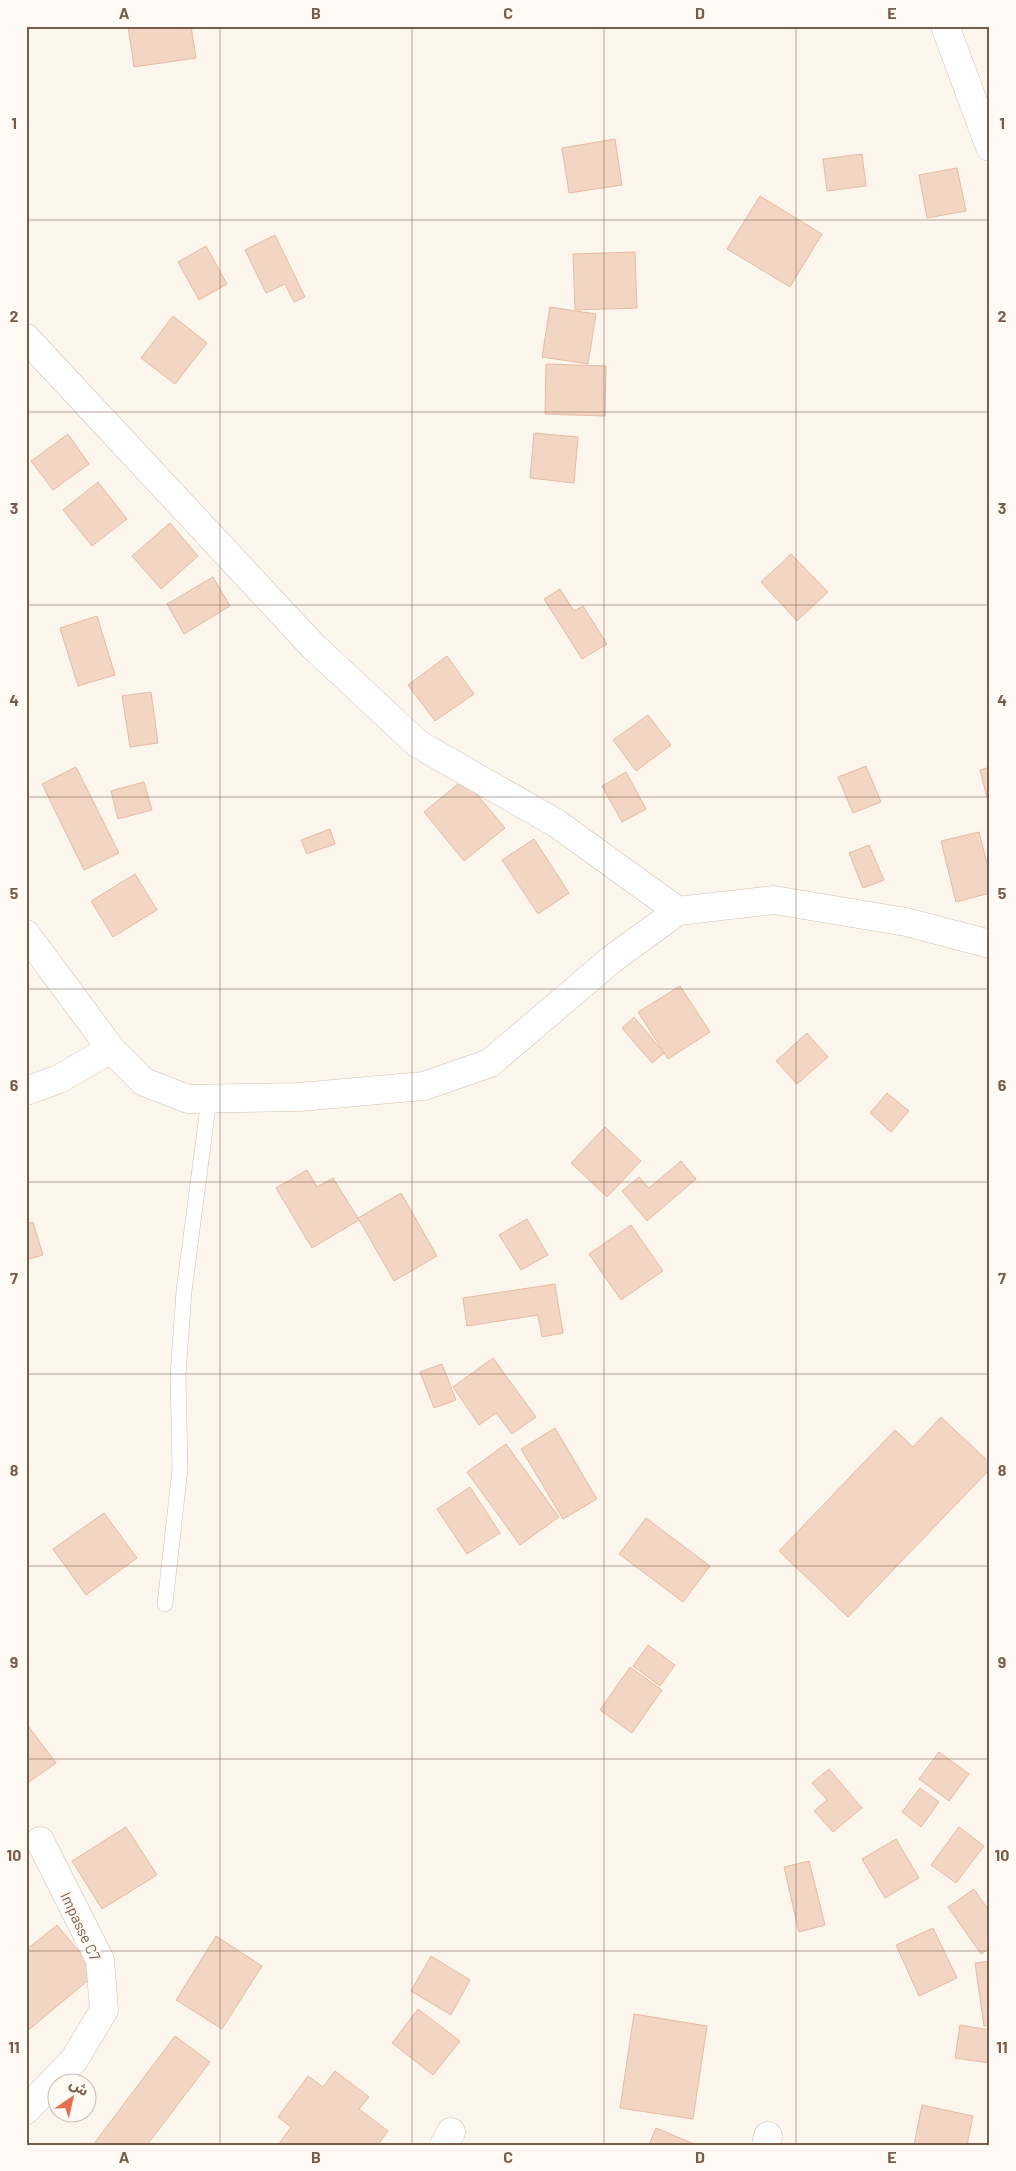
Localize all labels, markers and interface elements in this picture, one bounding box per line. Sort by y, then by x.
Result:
text: A [119,3,130,22]
text: B [311,3,321,22]
text: C [503,3,513,22]
text: D [695,3,705,22]
text: E [887,3,897,22]
text: 1 [11,113,17,132]
text: 1 [999,113,1005,132]
text: 2 [10,306,19,325]
text: 2 [998,306,1007,325]
text: 3 [10,498,18,517]
text: 3 [998,498,1006,517]
text: 4 [9,690,19,709]
text: 4 [997,690,1007,709]
text: 5 [10,883,19,902]
text: 5 [998,883,1007,902]
text: 6 [10,1075,19,1094]
text: 6 [998,1075,1007,1094]
text: 7 [10,1268,18,1287]
text: 7 [998,1268,1006,1287]
text: 8 [10,1460,19,1479]
text: 8 [998,1460,1007,1479]
text: 9 [10,1652,18,1671]
text: 9 [998,1652,1006,1671]
text: 10 [7,1845,21,1864]
text: 10 [995,1845,1009,1864]
street label: Impasse C7 [57,1889,105,1963]
text: 11 [8,2037,20,2056]
text: 11 [996,2037,1008,2056]
north arrow [48,2074,98,2124]
text: ش [67,2074,92,2099]
text: A [119,2147,130,2166]
text: B [311,2147,321,2166]
text: C [503,2147,513,2166]
text: D [695,2147,705,2166]
text: E [887,2147,897,2166]

